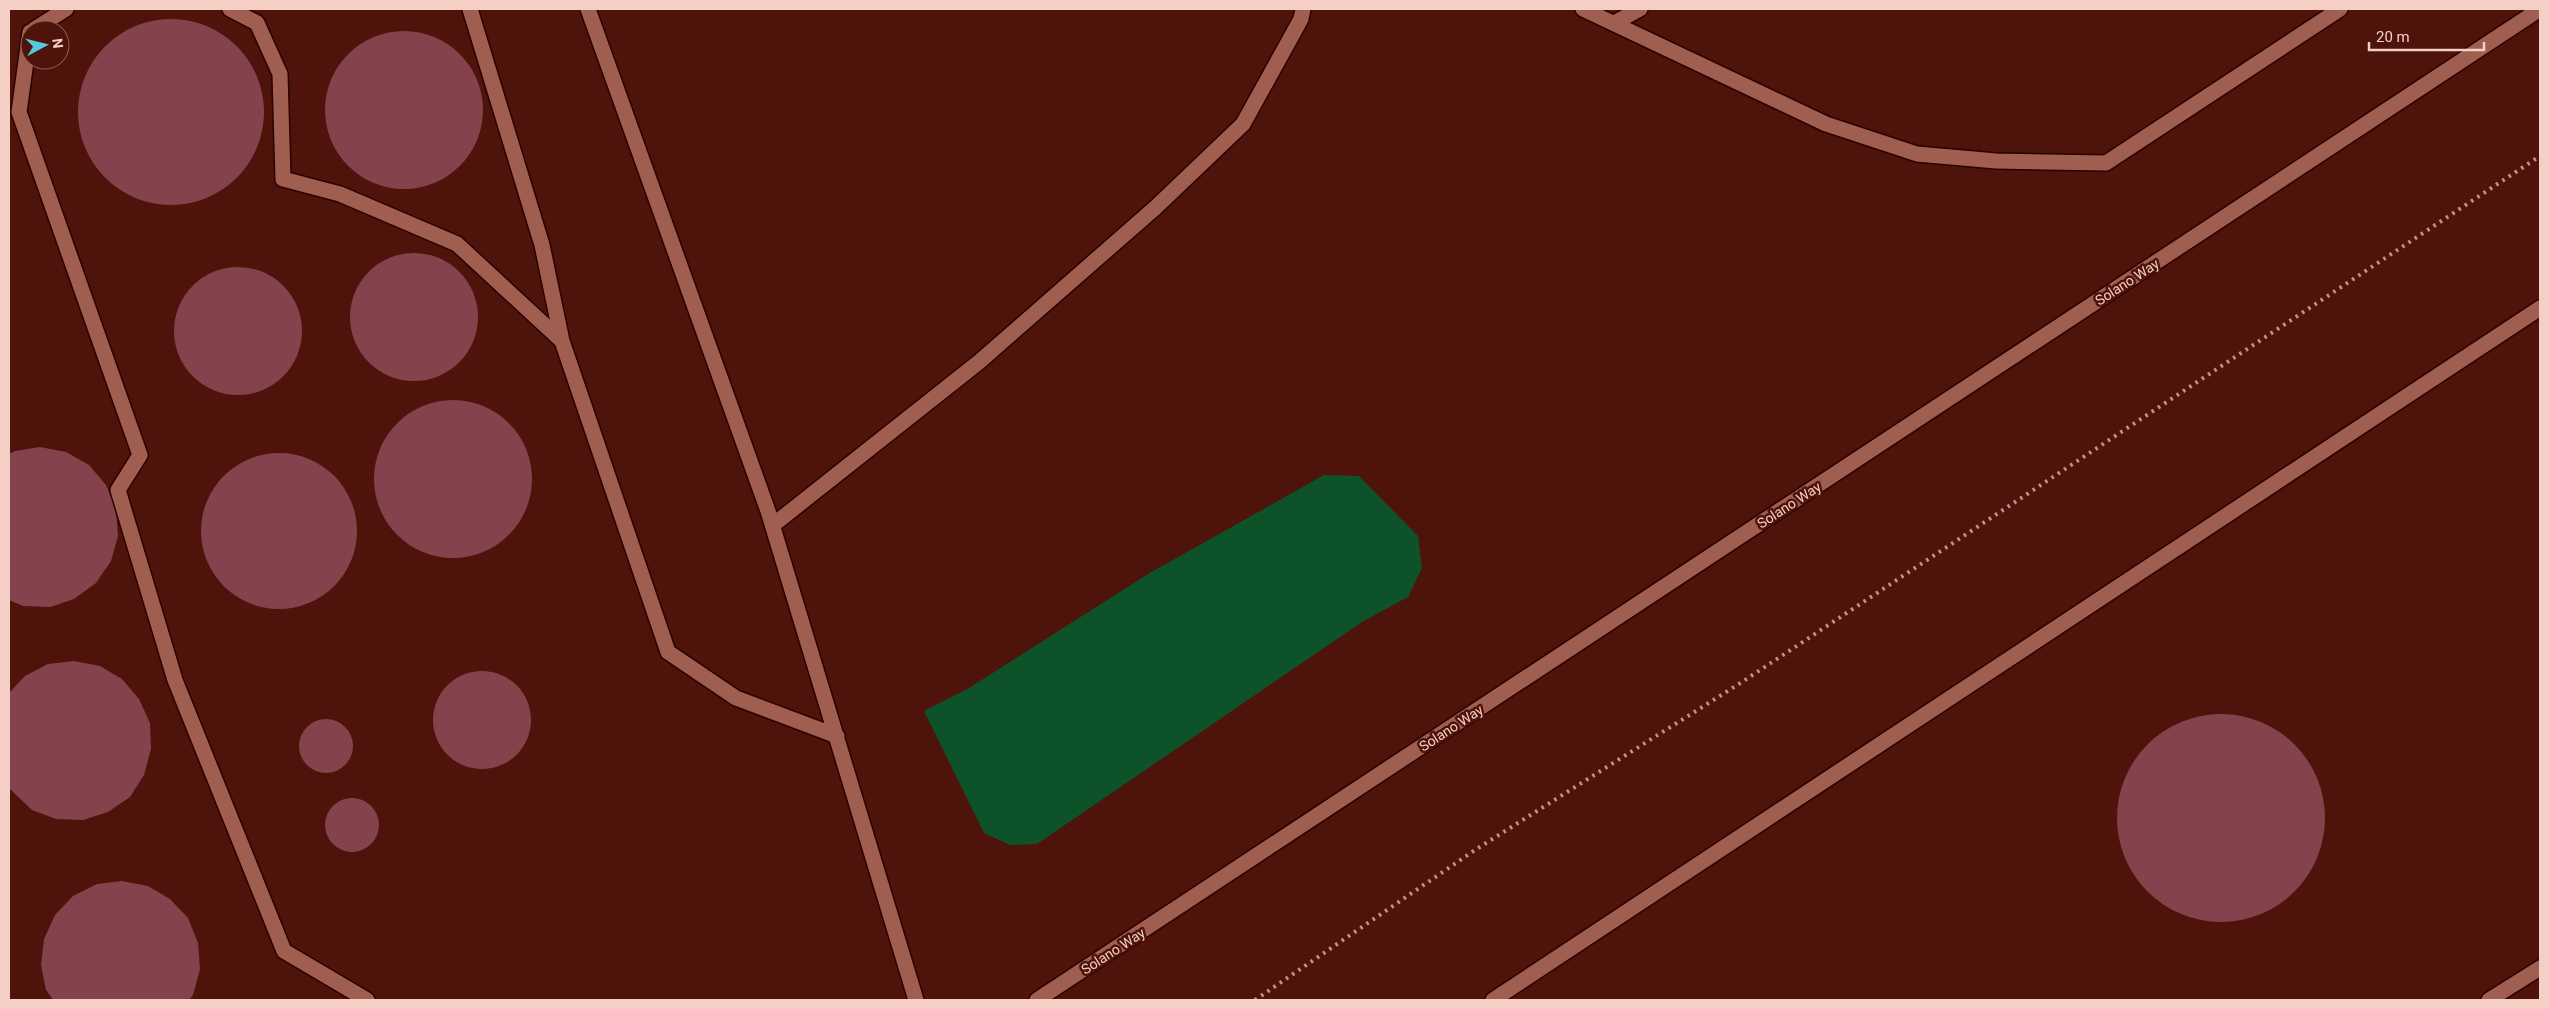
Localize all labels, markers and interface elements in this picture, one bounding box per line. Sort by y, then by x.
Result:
north arrow [20,20,70,70]
scale bar [2369,20,2484,52]
text: 20 m [2376,28,2410,46]
text: N [49,38,66,49]
street label: Solano Way [2092,255,2162,309]
street label: Solano Way [1754,478,1824,532]
street label: Solano Way [1416,701,1486,755]
street label: Solano Way [1078,924,1148,978]

